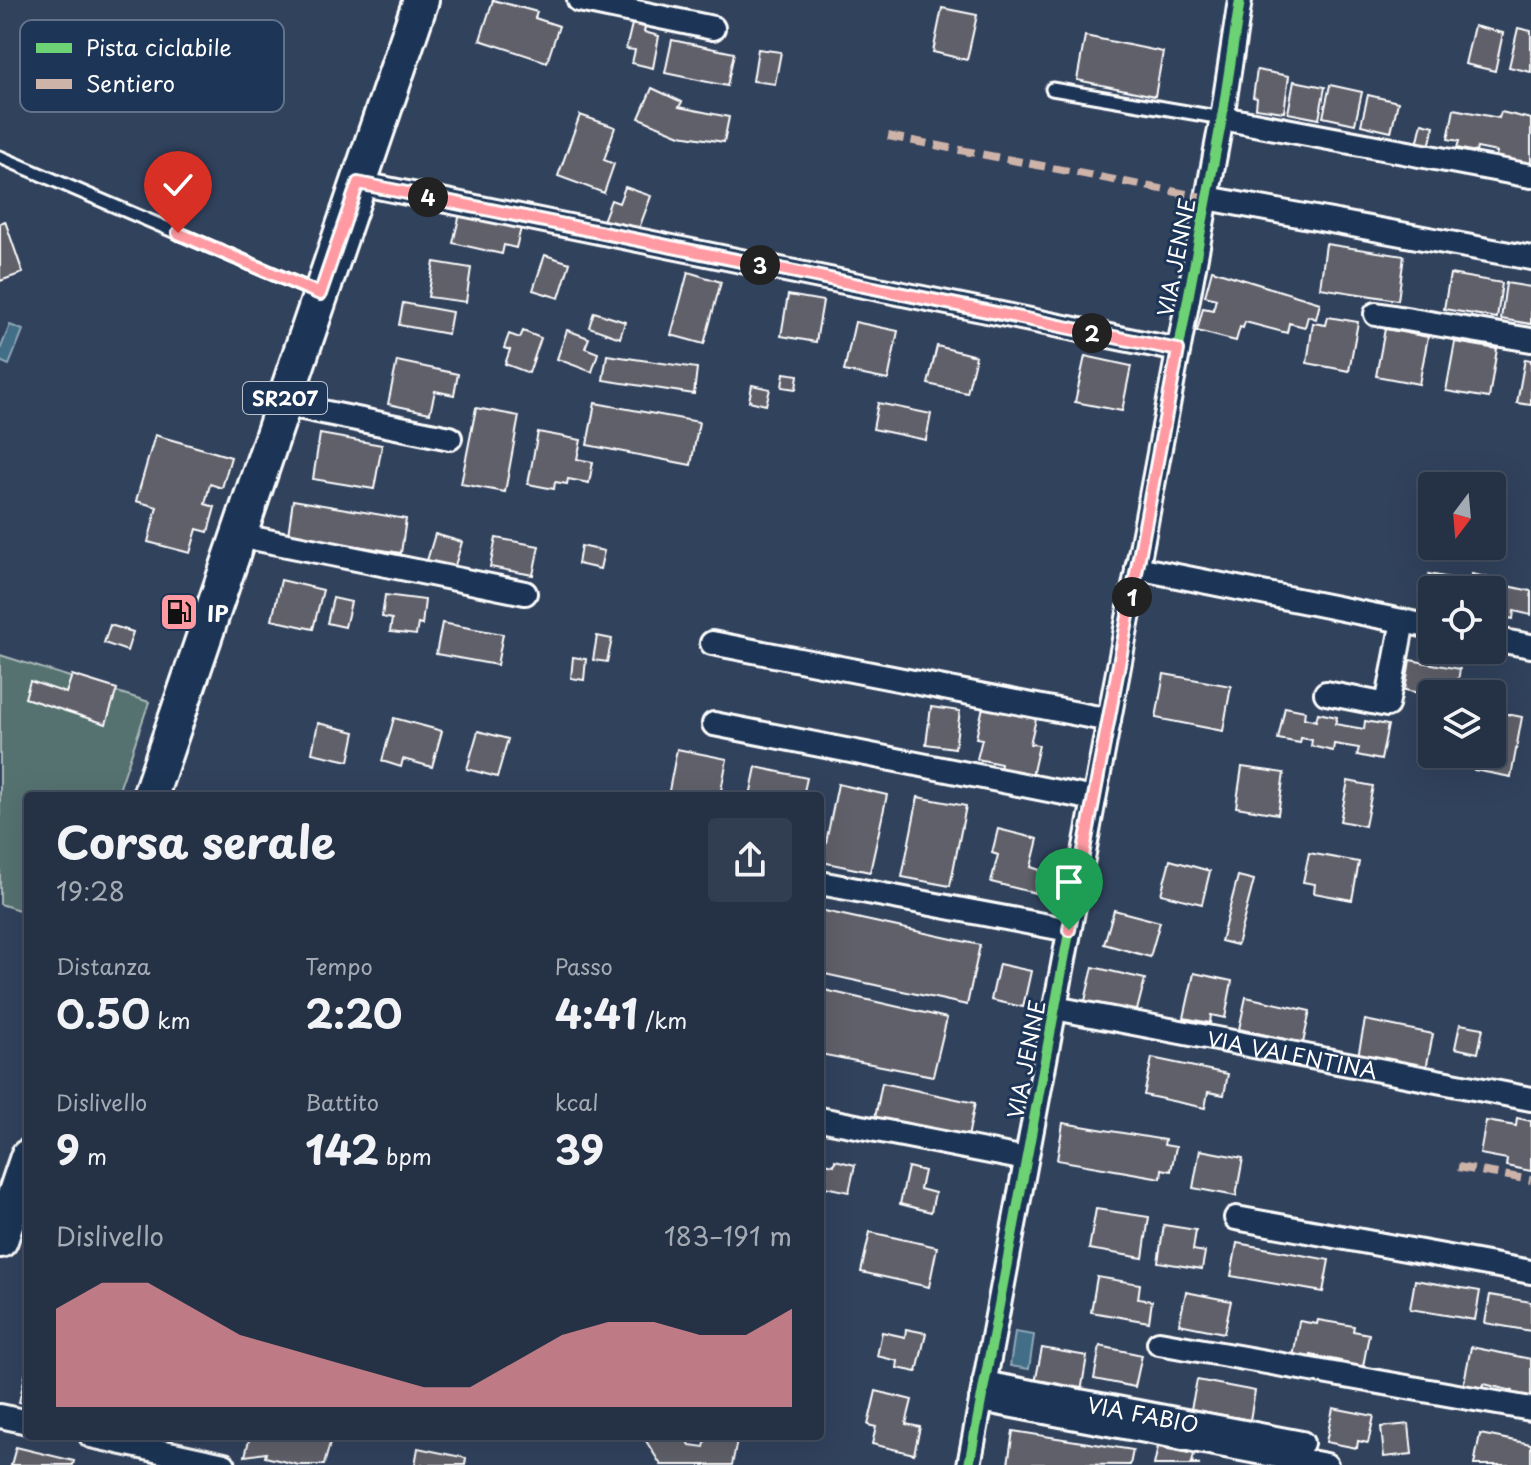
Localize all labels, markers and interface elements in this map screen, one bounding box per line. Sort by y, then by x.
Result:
legend [20,20,284,112]
text: Pista ciclabile [86,30,232,63]
text: Sentiero [86,66,175,99]
pin [144,151,212,233]
icon: check [156,163,200,207]
pin: 4 [408,177,448,217]
text: 4 [421,180,435,213]
street label: VIA JENNE [1147,195,1203,319]
pin: 3 [740,245,780,285]
text: 3 [753,248,767,281]
pin: 2 [1072,313,1112,353]
text: 2 [1084,316,1100,349]
road number: SR207 [243,382,327,414]
north arrow [1418,472,1506,560]
map controls [1418,472,1506,768]
button: locate [1418,576,1506,664]
pin: 1 [1112,577,1152,617]
text: 1 [1127,580,1137,613]
fuel station icon: IP [158,591,200,633]
place label: IP [207,596,228,629]
button: layers [1418,680,1506,768]
text: Corsa serale [56,808,336,874]
button: share [708,818,792,902]
pin [1035,848,1103,930]
icon: arrive [1047,860,1091,904]
text: 19:28 [56,871,125,910]
text: Distanza [56,949,151,982]
text: Tempo [305,949,373,982]
text: Passo [555,949,613,982]
text: 0.50 [56,982,150,1043]
text: 2:20 [305,982,402,1043]
text: 4:41 [555,982,638,1043]
street label: VIA JENNE [997,997,1053,1121]
text: km [150,1003,190,1036]
text: /km [638,1003,687,1036]
street label: VIA VALENTINA [1205,1021,1381,1086]
text: Dislivello [56,1085,147,1118]
text: Battito [305,1085,379,1118]
text: kcal [555,1085,599,1118]
text: 9 [56,1118,80,1179]
text: 142 [305,1118,379,1179]
text: 39 [555,1118,604,1179]
text: m [80,1139,107,1172]
text: bpm [379,1139,432,1172]
text: Dislivello [56,1216,164,1255]
text: 183–191 m [664,1216,792,1255]
street label: VIA FABIO [1085,1386,1202,1440]

